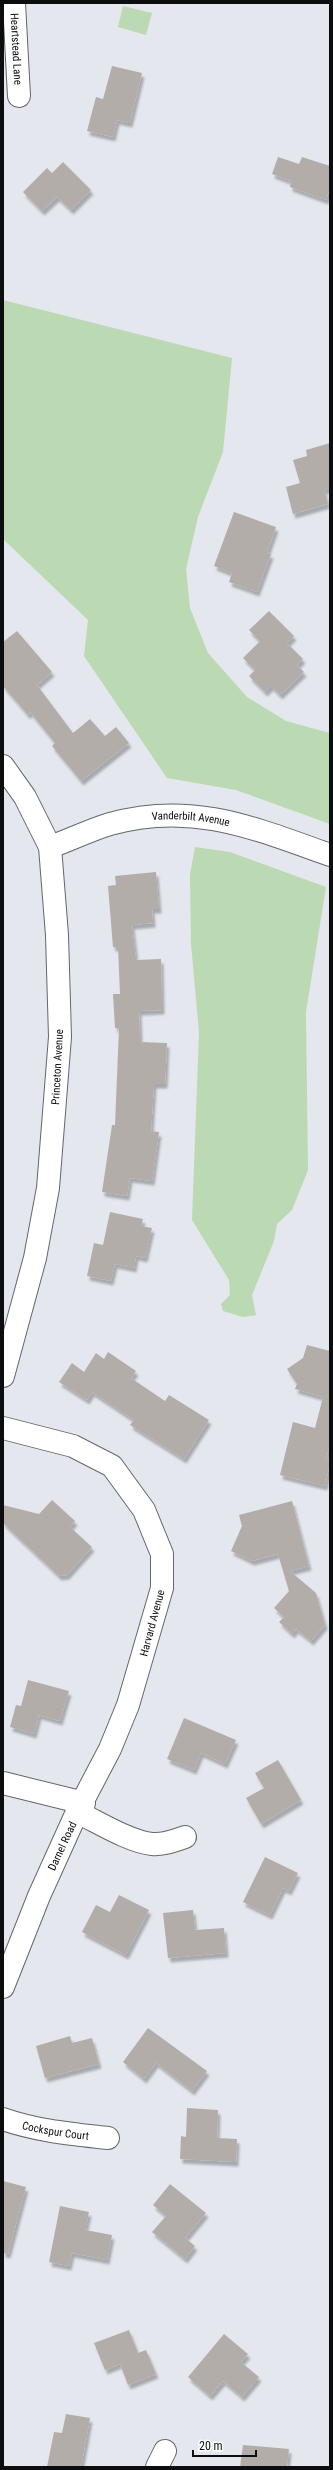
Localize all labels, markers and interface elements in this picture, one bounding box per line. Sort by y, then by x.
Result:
street label: Heartstead Lane [8,13,24,85]
street label: Vanderbilt Avenue [151,809,231,829]
street label: Princeton Avenue [49,1029,66,1105]
street label: Harvard Avenue [137,1588,168,1658]
street label: Darnel Road [45,1820,79,1873]
street label: Cockspur Court [21,2119,90,2143]
scale bar [193,2432,256,2458]
text: 20 m [199,2439,223,2453]

